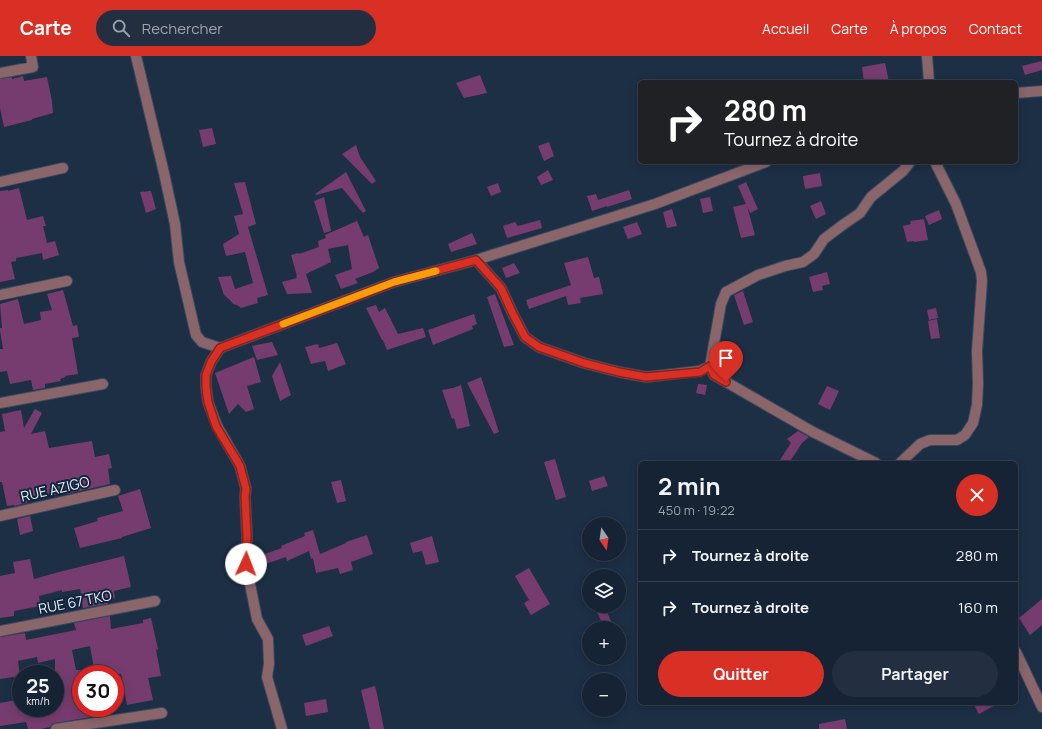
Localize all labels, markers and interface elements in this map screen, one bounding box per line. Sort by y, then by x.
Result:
search box [96,10,376,46]
text: Carte [20,15,72,41]
icon: search [110,17,132,39]
text: Rechercher [142,18,223,39]
text: Accueil [762,19,809,38]
text: Carte [831,19,868,38]
text: À propos [890,19,947,38]
text: Contact [969,19,1022,38]
text: 280 m [724,91,807,129]
icon: right [658,96,710,148]
text: Tournez à droite [724,127,858,151]
pin [709,341,743,382]
icon: arrive [715,347,737,369]
text: 2 min [658,469,720,502]
street label: RUE AZIGO [19,471,91,506]
button: close [956,474,998,516]
text: 450 m · 19:22 [658,501,735,519]
north arrow [582,517,626,561]
map controls [582,517,626,717]
position arrow [225,543,267,585]
icon: right [658,545,680,567]
text: Tournez à droite [692,545,809,566]
text: 280 m [956,545,998,566]
button: layers [582,569,626,613]
street label: RUE 67 TKO [37,585,113,618]
icon: right [658,597,680,619]
text: Tournez à droite [692,597,809,618]
text: 160 m [958,597,998,618]
button: + [582,621,626,665]
button: Quitter [658,651,824,697]
button: Partager [832,651,998,697]
speed limit sign: 30 [72,665,124,717]
text: 25 [26,672,50,699]
button: − [582,673,626,717]
text: km/h [26,694,50,708]

